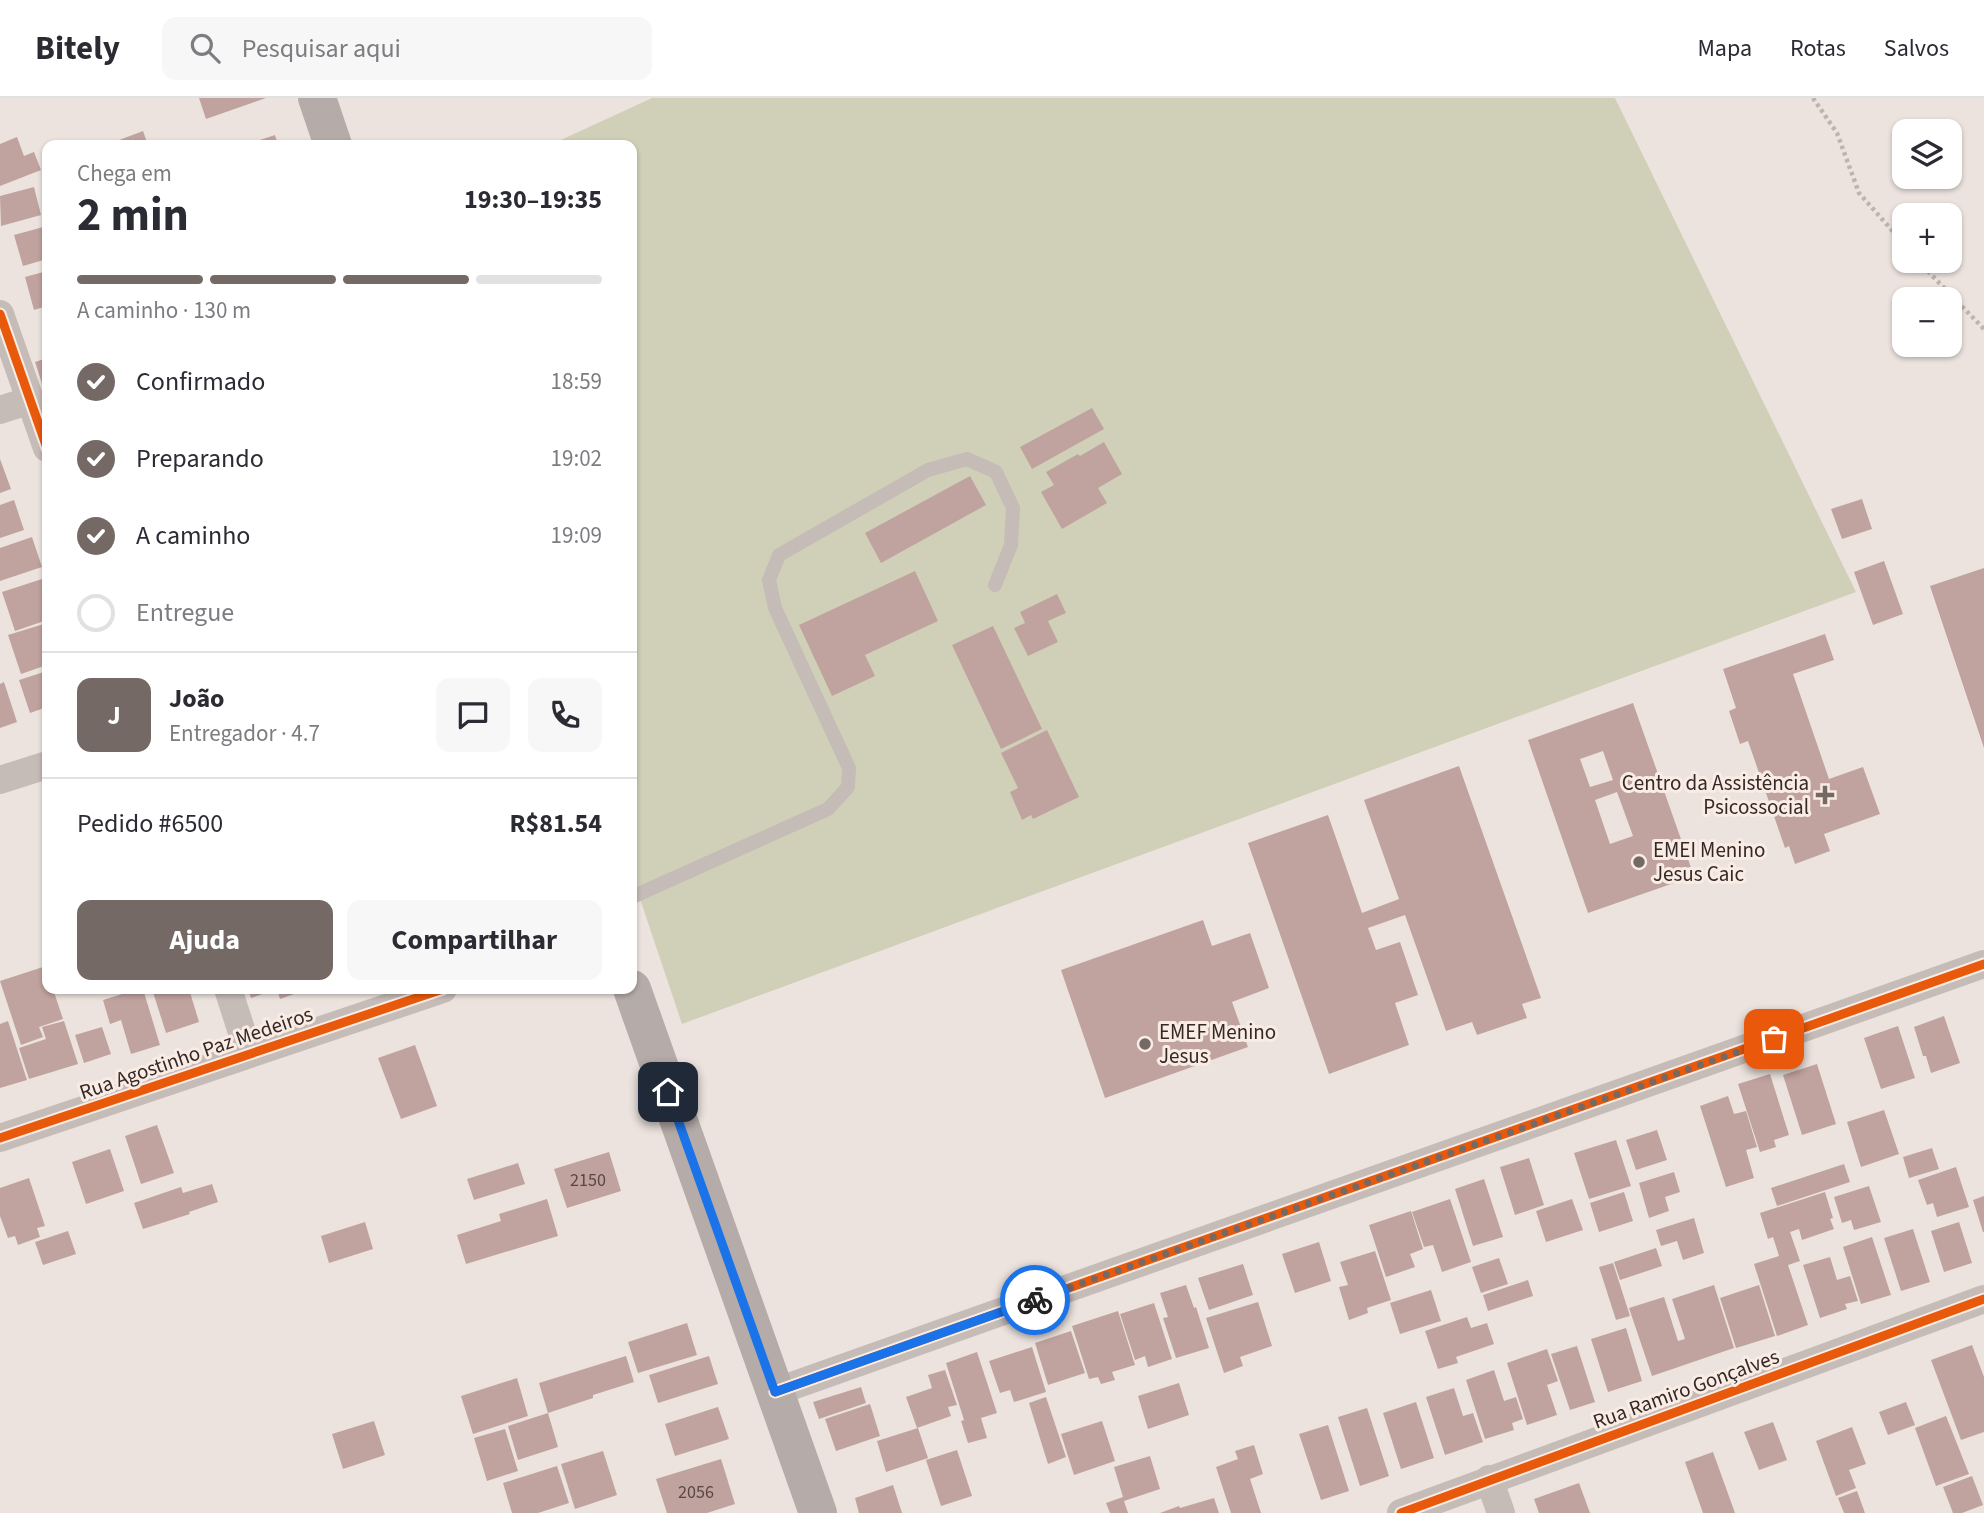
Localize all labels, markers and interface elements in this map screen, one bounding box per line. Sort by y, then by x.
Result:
search box [162,17,652,80]
text: Bitely [35,25,120,72]
icon: search [186,29,224,67]
text: Pesquisar aqui [242,30,401,67]
text: Mapa [1697,31,1752,66]
text: Rotas [1790,31,1846,66]
text: Salvos [1884,31,1949,66]
map controls [1892,119,1962,357]
button: layers [1892,119,1962,189]
text: Chega em [77,157,172,190]
text: 19:30–19:35 [464,181,602,218]
text: 2 min [77,183,189,248]
button: + [1892,203,1962,273]
button: − [1892,287,1962,357]
text: A caminho · 130 m [77,294,251,327]
icon: check [77,363,115,401]
text: Confirmado [136,363,265,400]
text: 18:59 [551,365,602,398]
icon: check [77,440,115,478]
text: Preparando [136,440,264,477]
text: 19:02 [551,442,602,475]
icon: check [77,517,115,555]
text: A caminho [136,517,250,554]
text: 19:09 [551,519,602,552]
text: Entregue [136,594,234,631]
button: chat [436,678,510,752]
button: phone [528,678,602,752]
text: João [169,680,225,717]
text: J [107,697,121,734]
text: Entregador · 4.7 [169,717,320,750]
place label: Centro da Assistência Psicossocial [1622,768,1809,822]
marker: Centro da Assistência Psicossocial [1815,785,1835,805]
text: Pedido #6500 [77,805,223,842]
text: R$81.54 [510,805,602,842]
place label: EMEI Menino Jesus Caic [1653,835,1765,889]
marker: EMEI Menino Jesus Caic [1631,854,1647,870]
button: Ajuda [77,900,333,980]
button: Compartilhar [347,900,602,980]
street label: Rua Agostinho Paz Medeiros [75,999,317,1107]
pin [1744,1009,1804,1069]
place label: EMEF Menino Jesus [1159,1017,1276,1071]
icon: bag [1755,1020,1793,1058]
marker: EMEF Menino Jesus [1137,1036,1153,1052]
pin [638,1062,698,1122]
icon: home [649,1073,687,1111]
house number: 2150 [570,1168,606,1193]
courier [1000,1265,1070,1335]
icon: bike [1016,1281,1054,1319]
street label: Rua Ramiro Gonçalves [1589,1341,1783,1437]
house number: 2056 [678,1480,714,1505]

